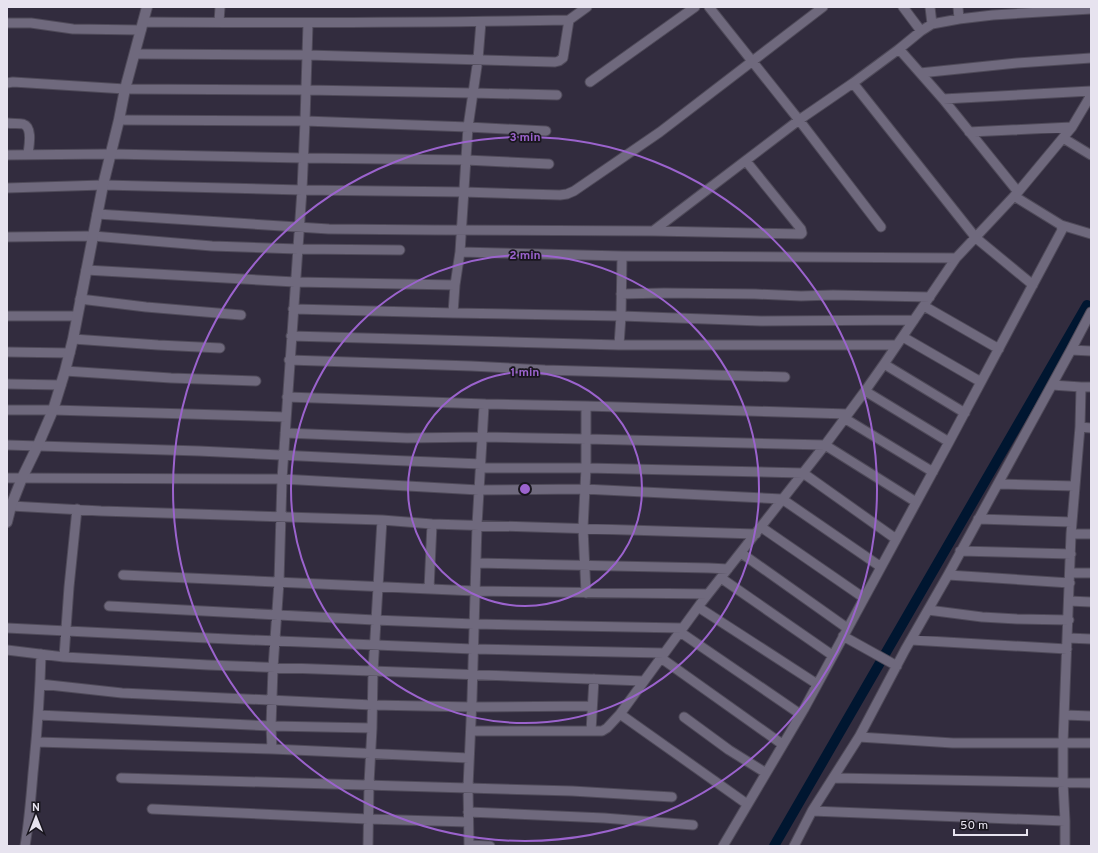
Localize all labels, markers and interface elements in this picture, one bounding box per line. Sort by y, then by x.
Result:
text: 3 min [509,130,541,146]
text: 2 min [509,248,541,264]
text: 1 min [511,365,539,381]
centre of rings [518,482,532,496]
north arrow [16,797,56,837]
text: N [32,801,40,815]
scale bar [954,811,1027,837]
text: 50 m [960,818,988,834]

